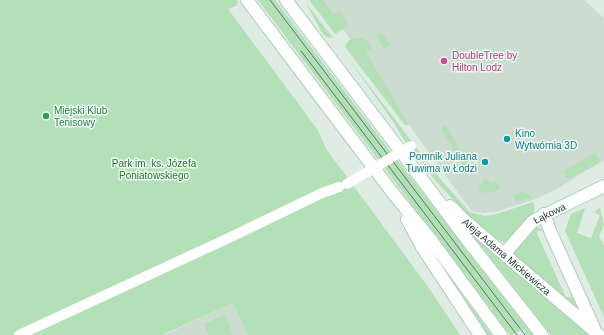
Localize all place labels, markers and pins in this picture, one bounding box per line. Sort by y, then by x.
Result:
place label: DoubleTree by Hilton Lodz [452,50,517,73]
marker: DoubleTree by Hilton Lodz [439,56,449,66]
place label: Miejski Klub Tenisowy [54,105,108,128]
marker: Miejski Klub Tenisowy [41,111,51,121]
place label: Kino Wytwórnia 3D [515,128,577,151]
marker: Kino Wytwórnia 3D [502,134,512,144]
place label: Pomnik Juliana Tuwima w Łodzi [406,151,477,174]
marker: Pomnik Juliana Tuwima w Łodzi [480,157,490,167]

